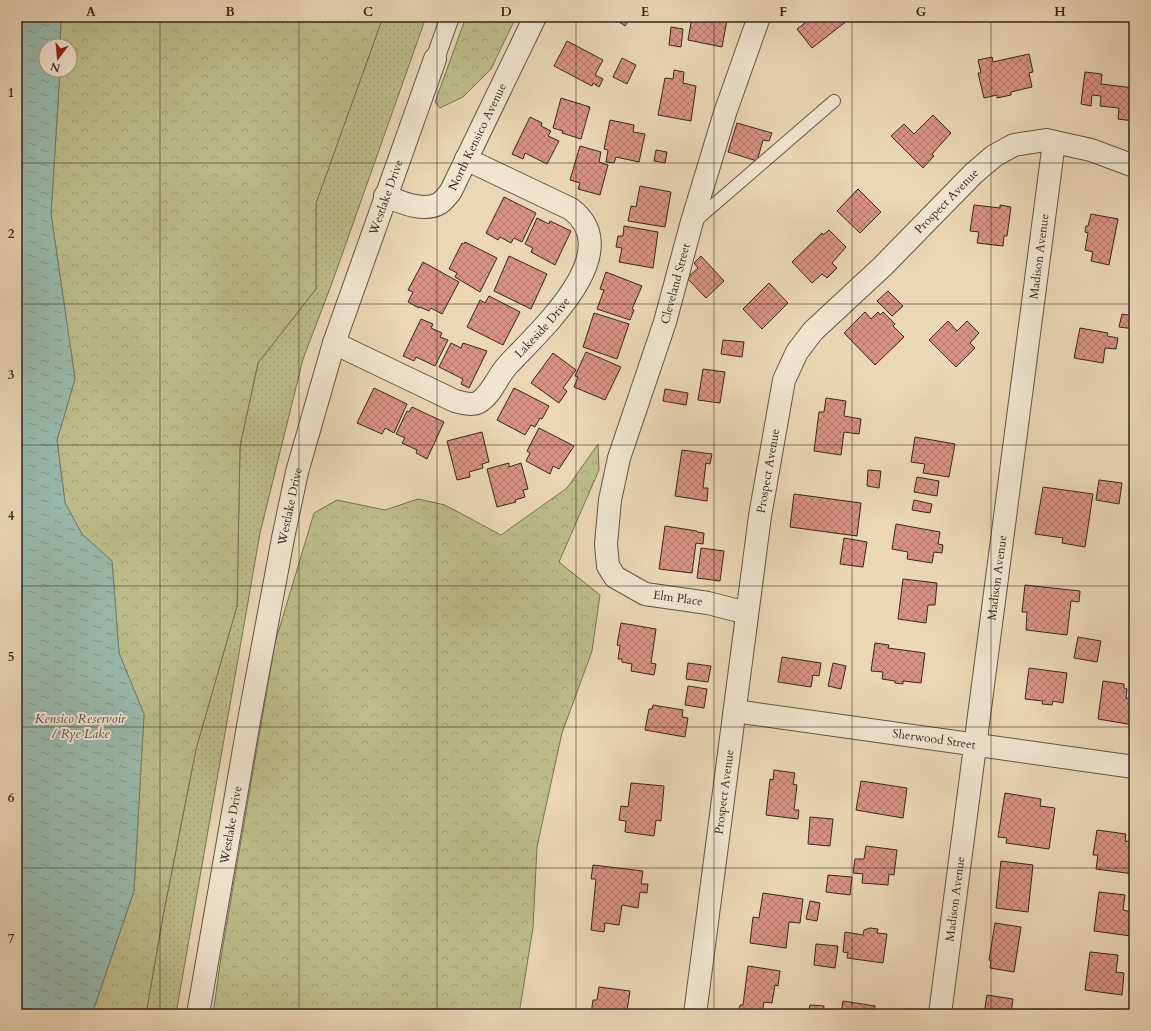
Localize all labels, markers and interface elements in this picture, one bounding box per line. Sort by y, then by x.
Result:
text: A [86,3,96,21]
text: B [225,3,235,21]
text: C [363,3,373,21]
text: D [500,3,512,21]
text: E [641,3,649,21]
text: F [779,3,787,21]
text: G [916,3,927,21]
text: H [1054,3,1066,21]
north arrow [38,38,78,78]
text: N [48,58,62,76]
street label: North Kensico Avenue [444,80,510,193]
text: 1 [8,84,14,102]
street label: Westlake Drive [365,157,407,238]
street label: Prospect Avenue [911,165,982,237]
street label: Madison Avenue [1026,213,1053,300]
text: 2 [8,225,15,243]
street label: Cleveland Street [657,241,694,326]
street label: Lakeside Drive [511,294,574,361]
text: 3 [8,366,15,384]
street label: Prospect Avenue [753,428,783,514]
street label: Westlake Drive [274,466,306,547]
text: 4 [8,507,15,525]
street label: Madison Avenue [984,534,1011,621]
street label: Elm Place [652,587,704,609]
text: 5 [8,648,14,666]
water label: Kensico Reservoir / Rye Lake [35,710,126,743]
street label: Sherwood Street [892,725,977,753]
street label: Prospect Avenue [711,749,737,835]
street label: Westlake Drive [216,785,246,866]
text: 6 [8,789,15,807]
street label: Madison Avenue [942,855,969,943]
text: 7 [8,930,15,948]

